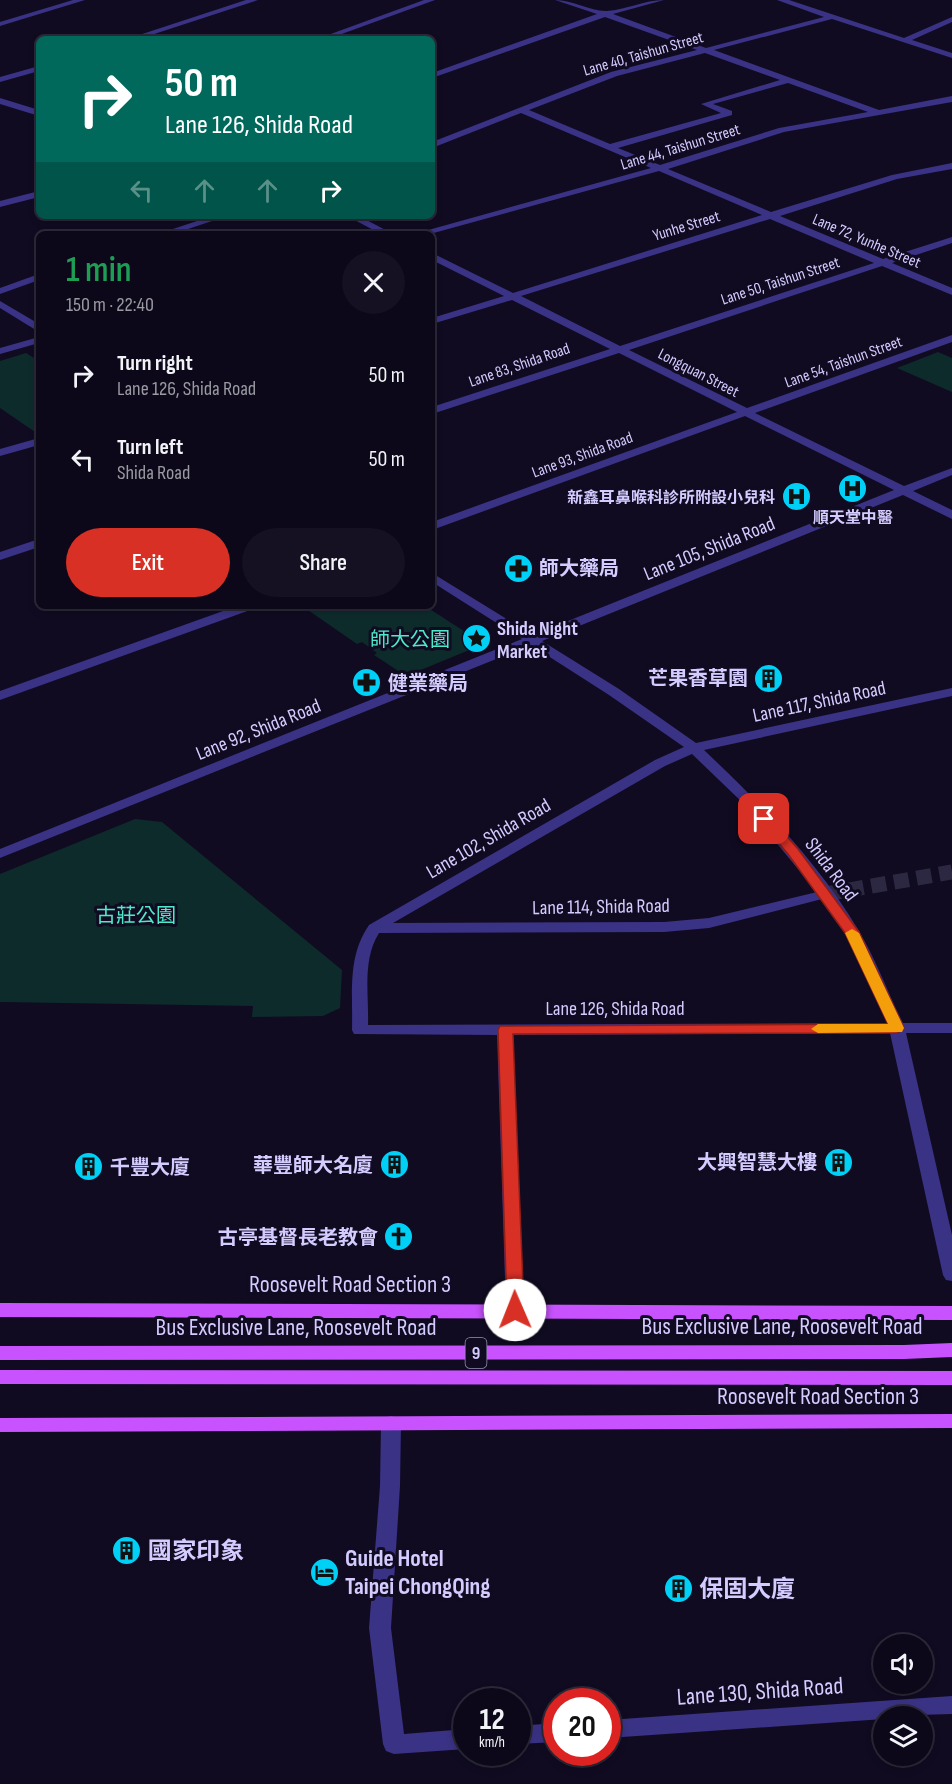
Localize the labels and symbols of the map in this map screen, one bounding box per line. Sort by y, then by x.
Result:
street label: Lane 40, Taishun Street [581,28,706,81]
street label: Lane 44, Taishun Street [618,120,743,175]
street label: Yunhe Street [651,207,722,246]
street label: Lane 72, Yunhe Street [809,210,923,273]
street label: Lane 50, Taishun Street [719,253,842,310]
street label: Lane 54, Taishun Street [782,332,905,392]
street label: Lane 83, Shida Road [466,339,573,392]
street label: Longquan Street [655,345,742,402]
street label: Lane 93, Shida Road [530,428,635,482]
hospital icon: 順天堂中醫 [837,473,869,505]
hospital icon: 新鑫耳鼻喉科診所附設小兒科 [780,481,812,513]
place label: 新鑫耳鼻喉科診所附設小兒科 [567,489,775,508]
place label: 順天堂中醫 [813,509,893,528]
street label: Lane 105, Shida Road [640,512,778,586]
pharmacy icon: 師大藥局 [502,552,534,584]
place label: 師大藥局 [539,557,619,581]
place label: Shida Night Market [497,617,578,664]
place icon: Shida Night Market [460,623,492,655]
park label: 師大公園 [370,628,450,652]
building icon: 芒果香草園 [753,662,785,694]
pharmacy icon: 健業藥局 [351,667,383,699]
place label: 芒果香草園 [648,667,748,691]
place label: 健業藥局 [388,672,468,696]
street label: Lane 117, Shida Road [750,676,888,728]
street label: Lane 92, Shida Road [193,694,324,766]
pin [738,793,789,844]
street label: Lane 102, Shida Road [422,794,555,884]
street label: Shida Road [800,833,863,906]
street label: Lane 114, Shida Road [532,894,670,920]
park label: 古莊公園 [96,904,176,928]
street label: Lane 126, Shida Road [545,997,685,1021]
building icon: 大興智慧大樓 [822,1146,854,1178]
building icon: 華豐師大名廈 [378,1149,410,1181]
building icon: 千豐大廈 [73,1151,105,1183]
place label: 大興智慧大樓 [697,1151,817,1175]
place label: 華豐師大名廈 [253,1154,373,1178]
place label: 千豐大廈 [110,1156,190,1180]
church icon: 古亭基督長老教會 [383,1221,415,1253]
place label: 古亭基督長老教會 [218,1226,378,1250]
street label: Roosevelt Road Section 3 [249,1270,451,1299]
position arrow [483,1278,547,1342]
street label: Bus Exclusive Lane, Roosevelt Road [642,1312,922,1341]
street label: Bus Exclusive Lane, Roosevelt Road [156,1313,436,1342]
road number: 9 [466,1338,486,1368]
street label: Roosevelt Road Section 3 [717,1382,919,1411]
building icon: 國家印象 [111,1535,143,1567]
place label: 國家印象 [148,1537,244,1566]
place label: Guide Hotel Taipei ChongQing [345,1544,490,1601]
hotel icon: Guide Hotel Taipei ChongQing [308,1556,340,1588]
building icon: 保固大廈 [662,1573,694,1605]
place label: 保固大廈 [699,1575,795,1604]
street label: Lane 130, Shida Road [676,1671,844,1712]
speed limit sign: 20 [543,1688,621,1766]

